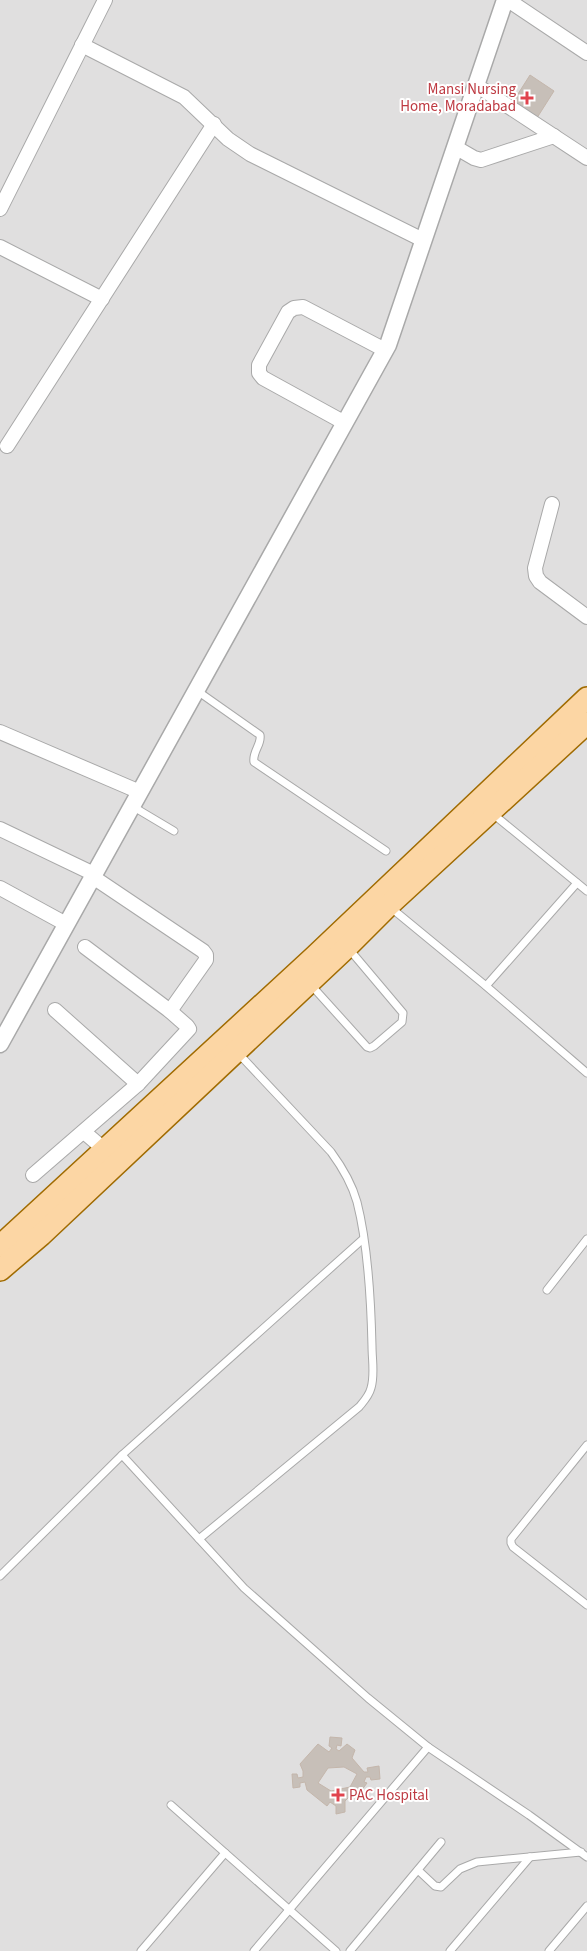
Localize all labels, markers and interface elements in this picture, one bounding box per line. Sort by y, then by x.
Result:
place label: Mansi Nursing Home, Moradabad [400,79,516,117]
marker: Mansi Nursing Home, Moradabad [520,91,534,105]
place label: PAC Hospital [349,1785,429,1806]
marker: PAC Hospital [331,1788,345,1802]

